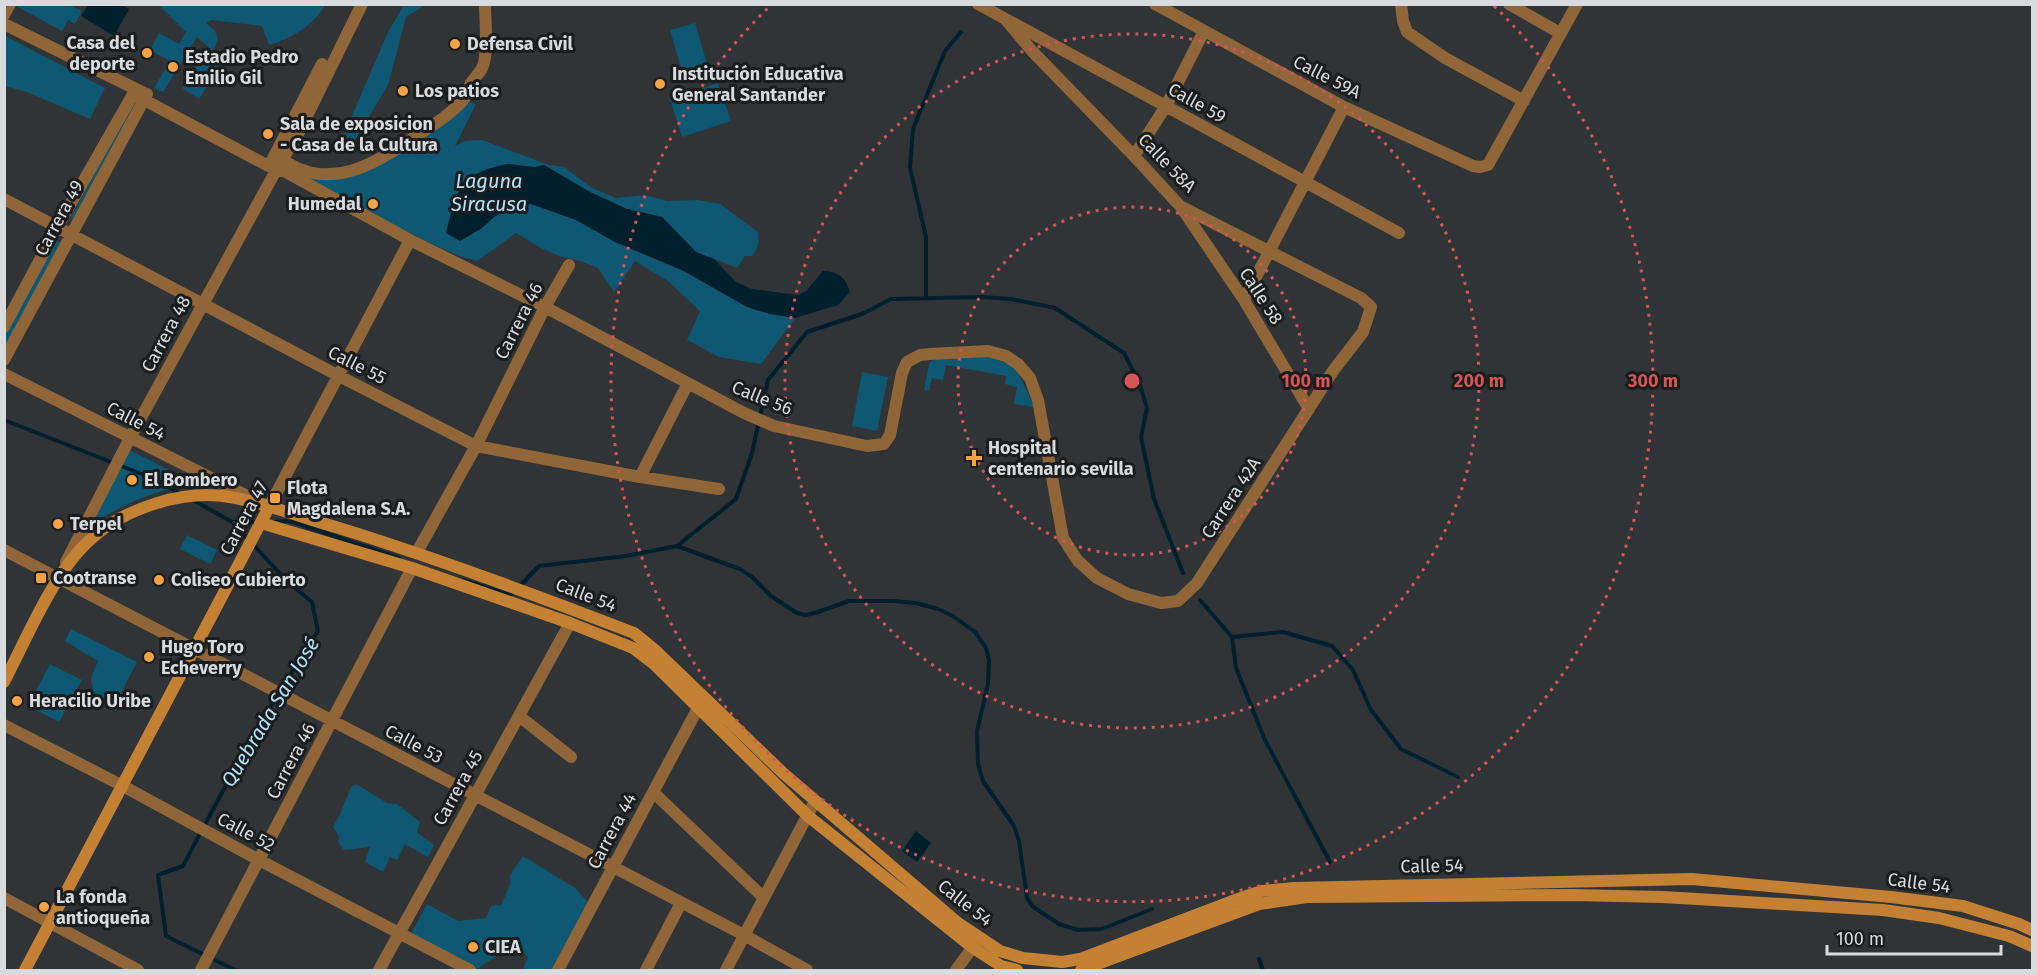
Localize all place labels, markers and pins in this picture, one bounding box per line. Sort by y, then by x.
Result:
place label: Casa del deporte [66,32,136,75]
place label: Defensa Civil [467,33,574,55]
marker: Defensa Civil [448,37,462,51]
marker: Casa del deporte [140,46,154,60]
place label: Estadio Pedro Emilio Gil [185,46,299,89]
marker: Estadio Pedro Emilio Gil [166,60,180,74]
place label: Institución Educativa General Santander [672,63,844,106]
marker: Institución Educativa General Santander [653,77,667,91]
place label: Los patios [415,80,499,102]
marker: Los patios [396,84,410,98]
place label: Sala de exposicion - Casa de la Cultura [280,113,438,156]
marker: Sala de exposicion - Casa de la Cultura [261,127,275,141]
place label: Humedal [288,193,362,215]
marker: Humedal [366,197,380,211]
centre of rings [1122,371,1142,391]
place label: Hospital centenario sevilla [988,437,1134,480]
marker: Hospital centenario sevilla [965,449,983,467]
place label: El Bombero [144,469,238,491]
marker: El Bombero [125,473,139,487]
place label: Flota Magdalena S.A. [287,477,410,520]
marker: Flota Magdalena S.A. [268,491,282,505]
place label: Terpel [70,513,123,535]
marker: Terpel [51,517,65,531]
place label: Cootranse [53,567,136,589]
place label: Coliseo Cubierto [171,569,306,591]
marker: Cootranse [34,571,48,585]
marker: Coliseo Cubierto [152,573,166,587]
place label: Hugo Toro Echeverry [161,636,244,679]
marker: Hugo Toro Echeverry [142,650,156,664]
place label: Heracilio Uribe [29,690,151,712]
marker: Heracilio Uribe [10,694,24,708]
place label: La fonda antioqueña [56,886,150,929]
marker: La fonda antioqueña [37,900,51,914]
place label: CIEA [485,936,521,958]
marker: CIEA [466,940,480,954]

